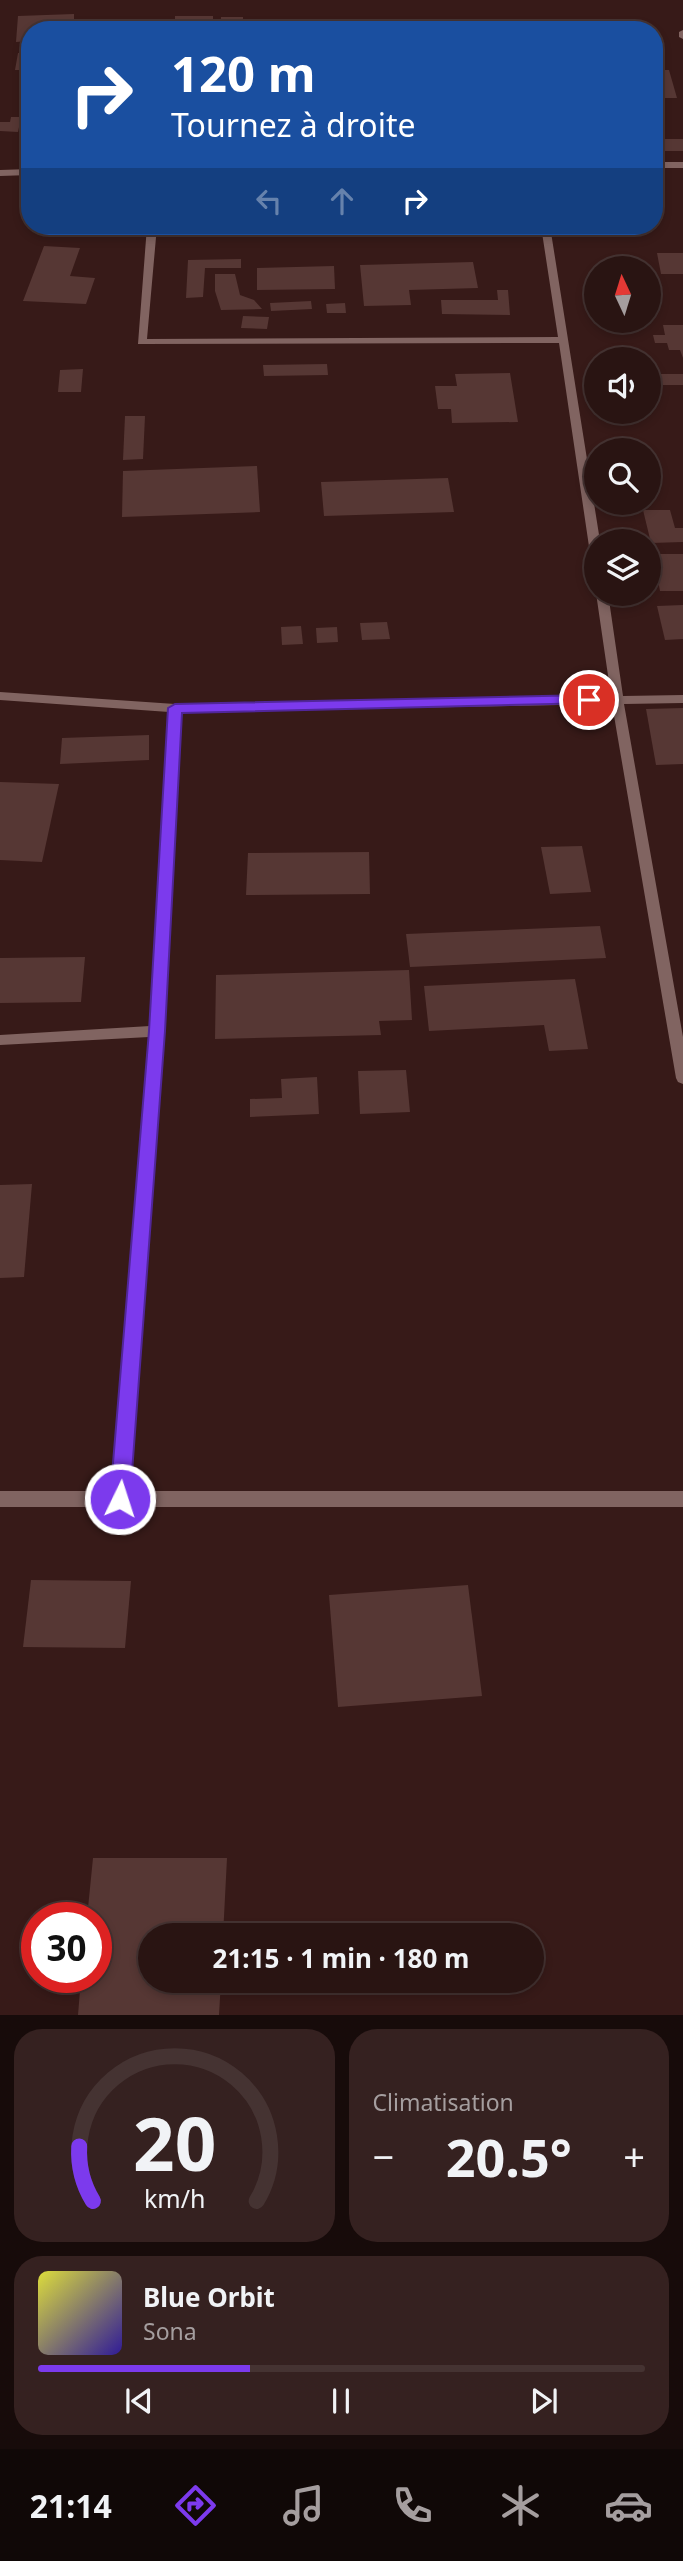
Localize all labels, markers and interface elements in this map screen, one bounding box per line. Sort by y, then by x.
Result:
text: 120 m [171,40,316,106]
icon: right [56,49,147,140]
text: Tournez à droite [171,103,416,146]
icon: left [250,182,288,220]
icon: ahead [323,182,361,220]
icon: right [396,182,434,220]
north arrow [584,256,662,332]
map controls [584,256,661,606]
button: sound [584,347,661,424]
button: search [584,438,661,515]
button: layers [584,529,661,606]
pin [559,670,619,730]
icon: arrive [570,681,608,719]
position arrow [83,1462,157,1536]
speed limit sign: 30 [21,1902,112,1993]
text: 21:15 · 1 min · 180 m [213,1940,469,1976]
text: Climatisation [373,2086,514,2118]
text: 20 [133,2094,216,2193]
text: 20.5° [446,2121,572,2192]
text: − [373,2130,394,2182]
text: + [623,2130,645,2182]
text: km/h [143,2181,205,2215]
text: Blue Orbit [143,2279,275,2315]
text: Sona [143,2315,197,2347]
icon: previous [120,2382,158,2420]
icon: pause [322,2382,360,2420]
icon: next [525,2382,563,2420]
icon: directions [171,2481,220,2530]
icon: music [279,2481,328,2530]
icon: phone [388,2481,437,2530]
icon: climate [496,2481,545,2530]
icon: car [604,2481,653,2530]
text: 21:14 [30,2484,112,2527]

